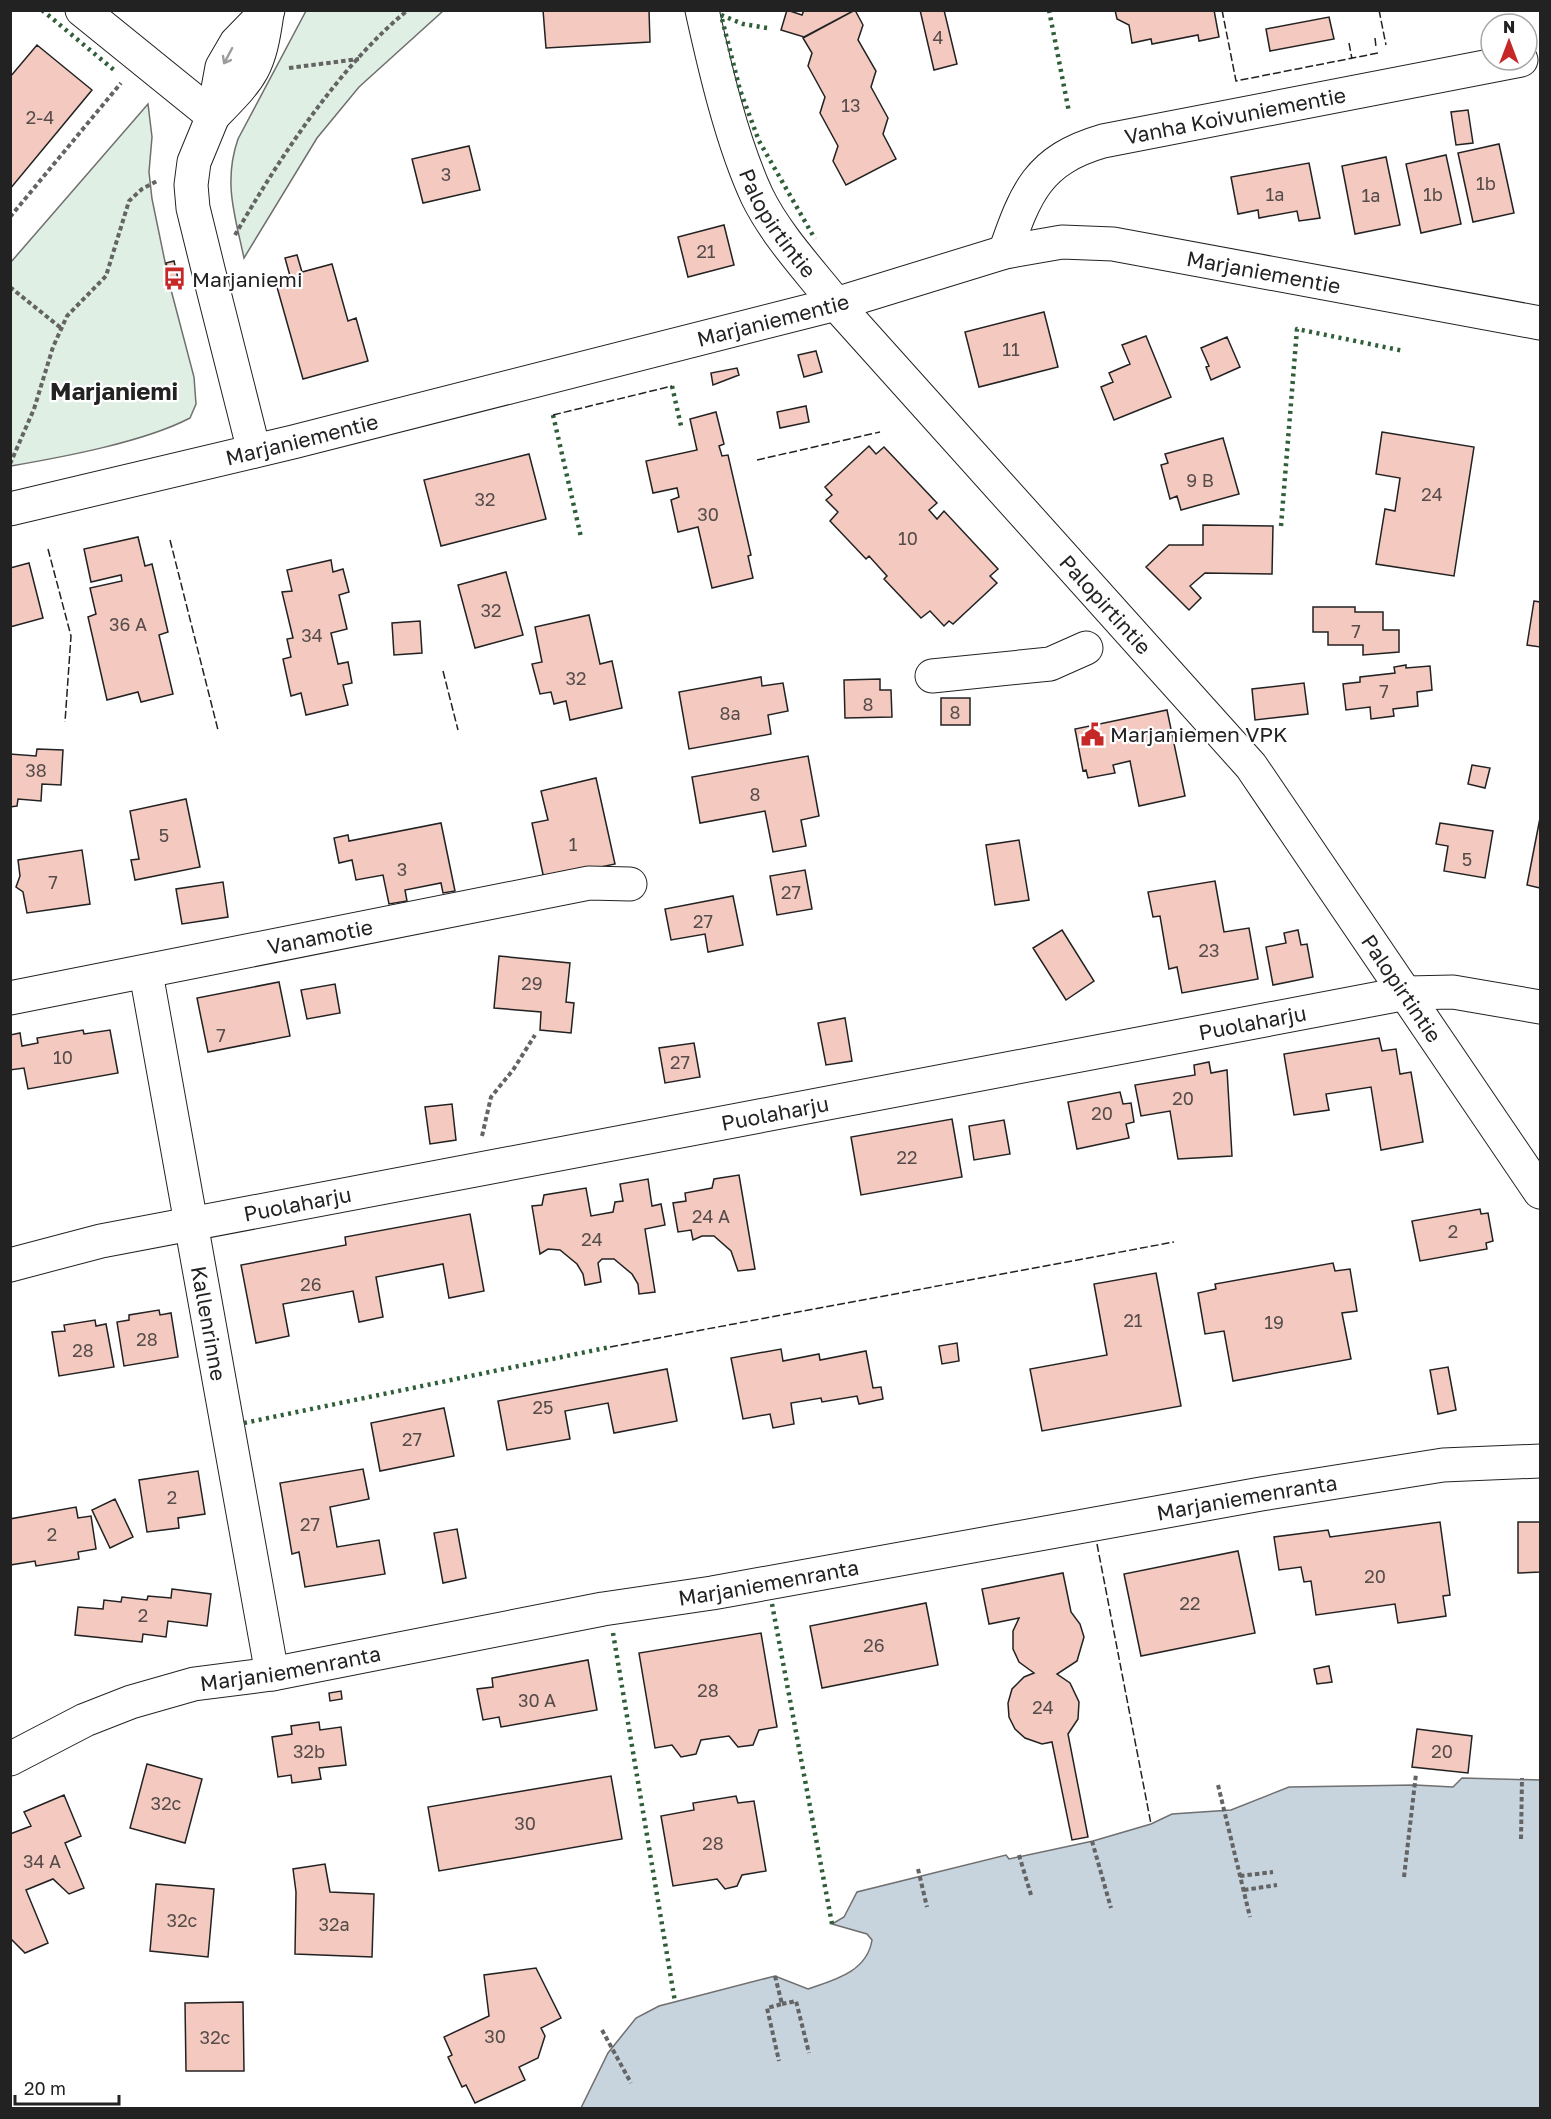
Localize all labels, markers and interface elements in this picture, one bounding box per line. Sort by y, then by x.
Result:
north arrow [1479,12,1539,72]
text: N [1503,17,1515,37]
house number: 4 [933,26,944,48]
one-way arrow [222,47,234,64]
street label: Vanha Koivuniementie [1122,81,1348,150]
house number: 13 [841,94,861,116]
house number: 2-4 [26,106,54,128]
house number: 3 [441,163,451,185]
street label: Palopirtintie [734,165,822,283]
house number: 1b [1476,172,1496,194]
house number: 1a [1266,183,1284,205]
house number: 1b [1423,183,1443,205]
house number: 1a [1362,184,1380,206]
house number: 21 [696,240,716,262]
street label: Marjaniementie [1184,245,1343,299]
bus stop icon: Marjaniemi [161,266,187,292]
place label: Marjaniemi [192,266,303,292]
street label: Marjaniementie [694,288,852,352]
house number: 11 [1002,338,1020,360]
district label: Marjaniemi [50,376,178,405]
street label: Marjaniementie [223,408,381,471]
house number: 9 B [1186,469,1214,491]
house number: 24 [1421,483,1443,505]
house number: 32 [475,488,495,510]
house number: 30 [697,503,719,525]
house number: 10 [898,527,918,549]
street label: Palopirtintie [1054,549,1157,659]
house number: 32 [481,599,501,621]
house number: 36 A [109,613,147,635]
house number: 7 [1351,620,1361,642]
house number: 34 [301,624,323,646]
house number: 32 [566,667,586,689]
house number: 7 [1379,680,1389,702]
house number: 8 [863,693,873,715]
house number: 8 [950,701,960,723]
house number: 8a [719,702,741,724]
public building icon: Marjaniemen VPK [1079,721,1105,747]
place label: Marjaniemen VPK [1110,721,1288,747]
house number: 38 [25,759,47,781]
house number: 8 [750,783,760,805]
house number: 5 [159,824,169,846]
house number: 1 [569,833,578,855]
house number: 5 [1462,848,1472,870]
house number: 3 [397,858,407,880]
house number: 7 [48,871,58,893]
house number: 27 [781,881,801,903]
house number: 27 [693,910,713,932]
street label: Vanamotie [265,913,375,960]
street label: Palopirtintie [1356,929,1448,1047]
house number: 23 [1199,939,1219,961]
house number: 29 [521,972,543,994]
street label: Puolaharju [1196,999,1308,1045]
house number: 7 [216,1024,226,1046]
house number: 10 [53,1046,73,1068]
house number: 27 [670,1051,690,1073]
house number: 20 [1172,1087,1194,1109]
street label: Puolaharju [719,1090,831,1136]
house number: 20 [1091,1102,1113,1124]
house number: 22 [897,1146,917,1168]
street label: Puolaharju [241,1181,353,1227]
house number: 24 A [692,1205,730,1227]
house number: 2 [1448,1220,1458,1242]
house number: 24 [581,1228,603,1250]
street label: Kallenrinne [186,1264,232,1383]
house number: 26 [300,1273,322,1295]
house number: 21 [1123,1309,1143,1331]
house number: 19 [1264,1311,1284,1333]
house number: 28 [136,1328,158,1350]
house number: 28 [72,1339,94,1361]
house number: 25 [533,1396,553,1418]
house number: 27 [402,1428,422,1450]
street label: Marjaniemenranta [1154,1469,1339,1526]
house number: 2 [167,1486,177,1508]
house number: 27 [300,1513,320,1535]
house number: 2 [47,1523,57,1545]
street label: Marjaniemenranta [676,1554,861,1611]
house number: 20 [1364,1565,1386,1587]
house number: 22 [1180,1592,1200,1614]
house number: 2 [138,1604,148,1626]
house number: 26 [863,1634,885,1656]
street label: Marjaniemenranta [198,1640,383,1696]
house number: 28 [697,1679,719,1701]
house number: 30 A [518,1689,556,1711]
house number: 24 [1032,1696,1054,1718]
house number: 32b [293,1740,325,1762]
house number: 20 [1431,1740,1453,1762]
house number: 32c [151,1792,182,1814]
house number: 30 [514,1812,536,1834]
house number: 28 [702,1832,724,1854]
house number: 34 A [23,1850,61,1872]
house number: 32c [167,1909,198,1931]
house number: 32a [318,1913,350,1935]
house number: 30 [484,2025,506,2047]
house number: 32c [200,2026,231,2048]
scale bar [15,2068,118,2106]
text: 20 m [24,2077,66,2099]

